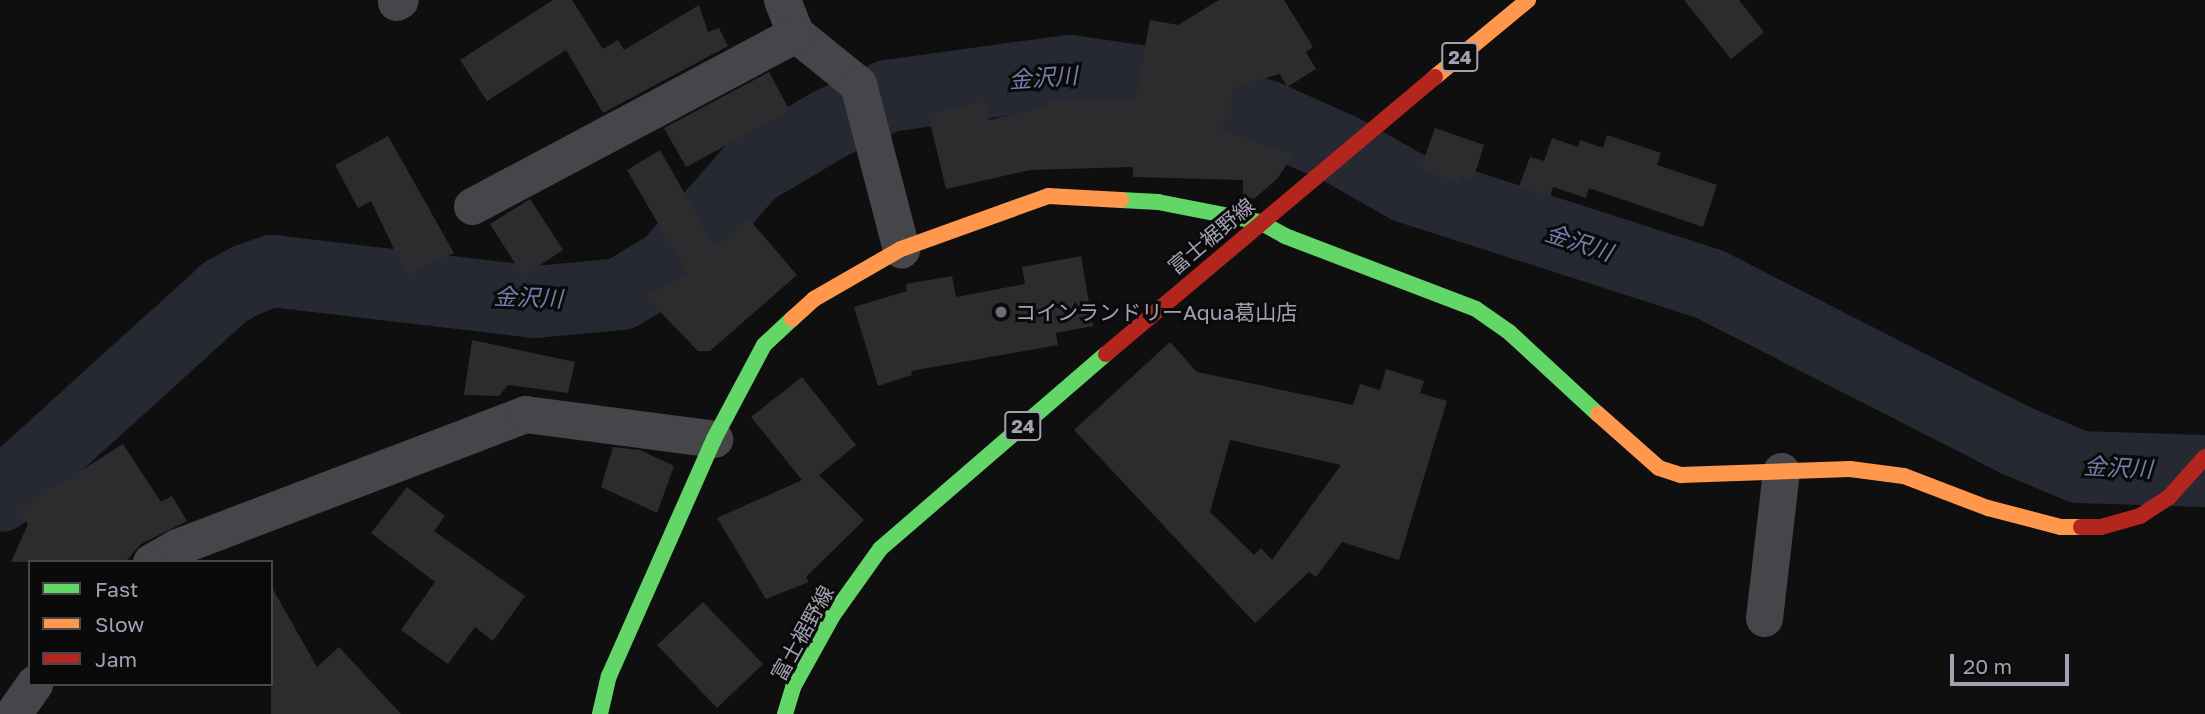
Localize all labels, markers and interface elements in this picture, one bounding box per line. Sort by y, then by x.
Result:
road number: 24 [1441,41,1479,72]
water label: 金沢川 [1008,61,1078,93]
street label: 富士裾野線 [1163,193,1259,279]
water label: 金沢川 [1542,218,1616,266]
water label: 金沢川 [493,282,563,312]
place label: コインランドリーAqua葛山店 [1015,299,1297,325]
marker: コインランドリーAqua葛山店 [993,304,1009,320]
road number: 24 [1004,410,1042,442]
water label: 金沢川 [2083,451,2153,483]
legend [28,560,273,686]
text: Fast [95,576,138,602]
street label: 富士裾野線 [766,581,838,685]
text: Slow [95,611,144,637]
scale bar [1953,640,2072,684]
text: Jam [95,646,137,672]
text: 20 m [1963,653,2012,679]

